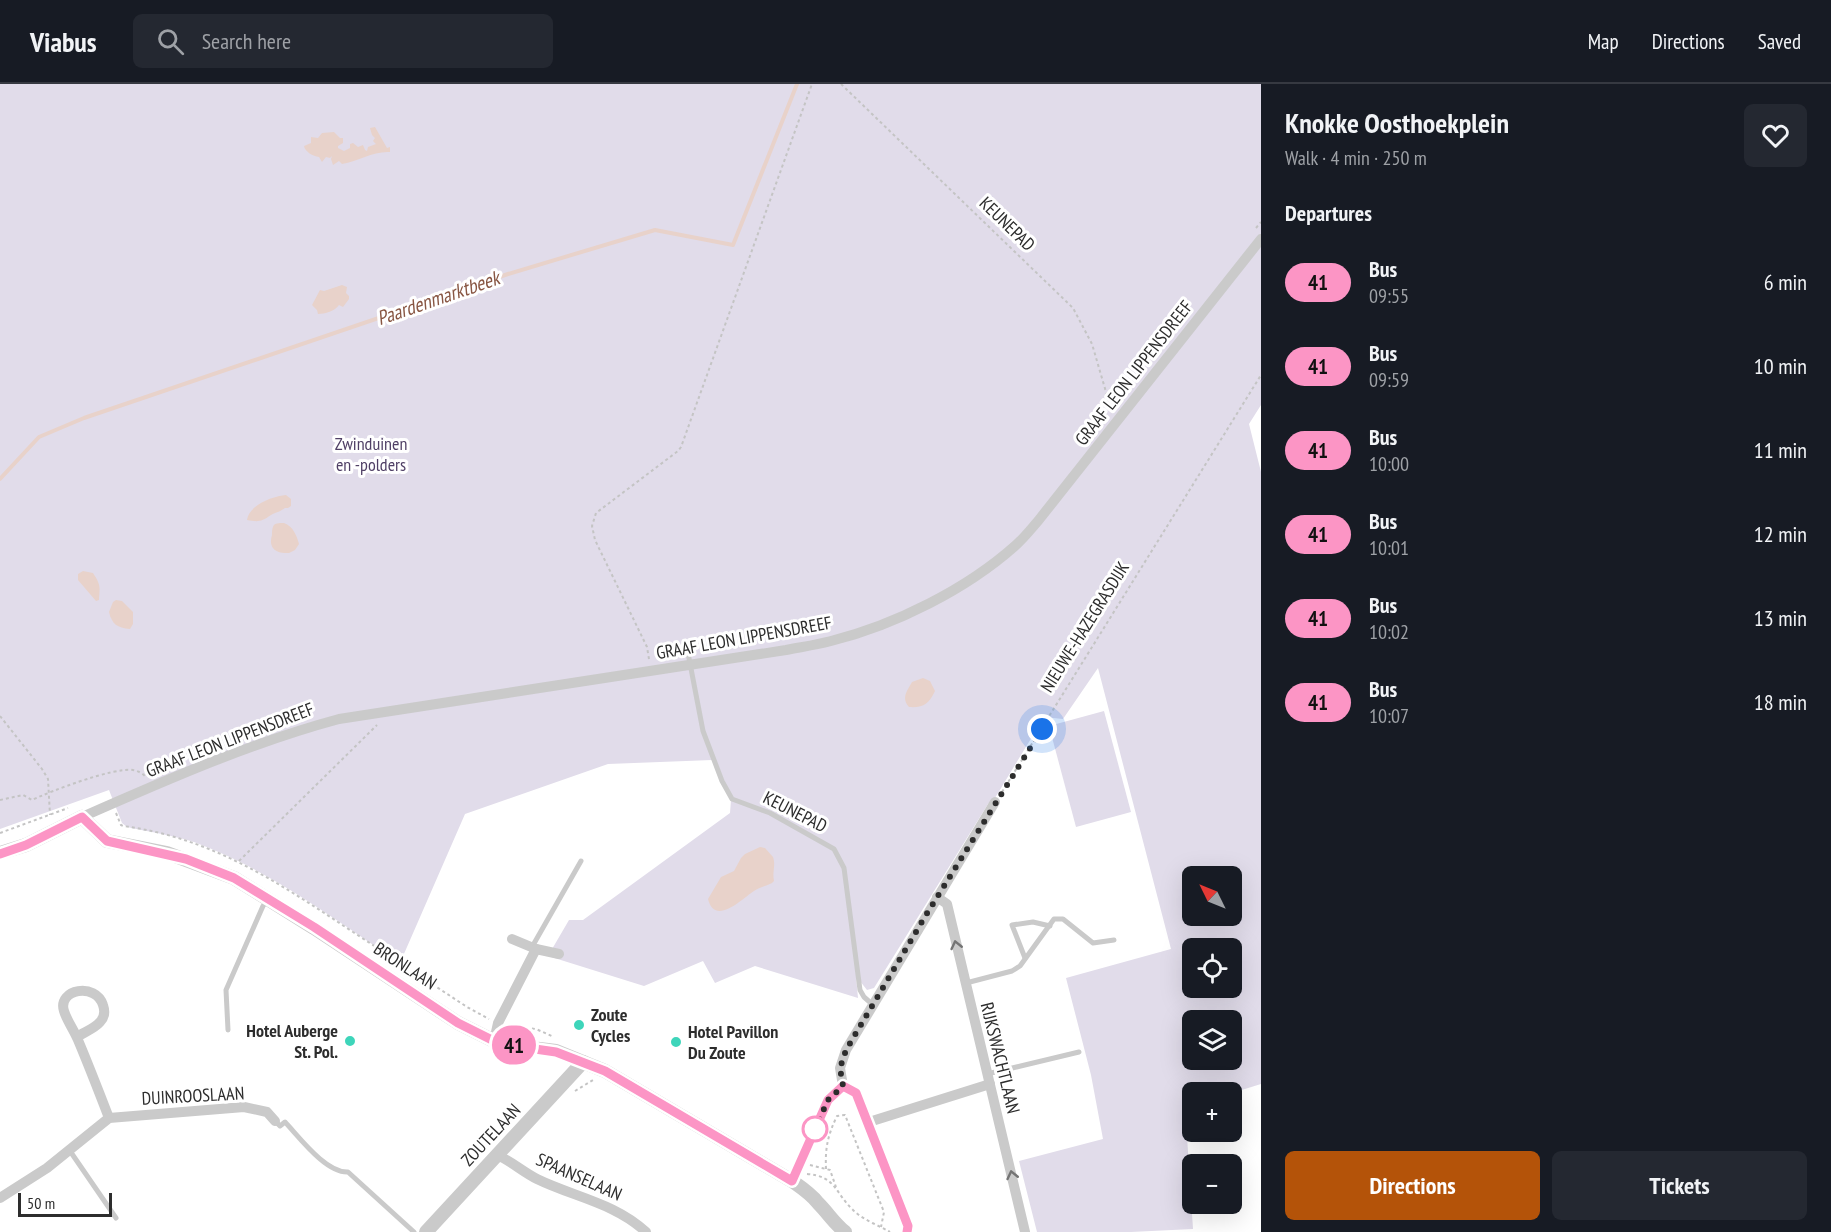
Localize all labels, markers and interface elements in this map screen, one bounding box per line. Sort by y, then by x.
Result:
search box [133,14,553,68]
text: Viabus [30,23,97,60]
icon: search [154,25,187,58]
text: Search here [202,27,291,55]
text: Map [1588,28,1619,55]
text: Directions [1652,28,1725,55]
text: Saved [1758,28,1801,55]
text: Knokke Oosthoekplein [1285,104,1509,141]
button: heart [1744,104,1807,167]
text: Walk · 4 min · 250 m [1285,145,1427,171]
street label: KEUNEPAD [975,192,1040,256]
text: Departures [1285,199,1372,227]
text: Bus [1369,255,1397,283]
water label: Paardenmarktbeek [373,264,505,331]
text: 6 min [1764,268,1807,296]
text: 41 [1308,269,1328,296]
text: 09:55 [1369,283,1409,309]
street label: GRAAF LEON LIPPENSDREEF [1070,296,1197,450]
text: Bus [1369,339,1397,367]
text: 10 min [1754,352,1807,380]
text: 41 [1308,353,1328,380]
text: 09:59 [1369,367,1409,393]
text: Bus [1369,423,1397,451]
park label: Zwinduinen en -polders [335,432,407,476]
text: 11 min [1754,436,1807,464]
text: 41 [1308,437,1328,464]
text: 10:00 [1369,451,1409,477]
text: Bus [1369,507,1397,535]
text: 12 min [1754,520,1807,548]
text: 41 [1308,521,1328,548]
text: 10:01 [1369,535,1409,561]
street label: NIEUWE-HAZEGRASDIJK [1035,557,1134,696]
text: Bus [1369,591,1397,619]
text: 13 min [1754,604,1807,632]
text: 41 [1308,605,1328,632]
street label: GRAAF LEON LIPPENSDREEF [654,611,834,664]
text: 10:02 [1369,619,1409,645]
text: Bus [1369,675,1397,703]
text: 18 min [1754,688,1807,716]
text: 41 [1308,689,1328,716]
street label: GRAAF LEON LIPPENSDREEF [143,697,317,782]
text: 10:07 [1369,703,1409,729]
your location [1027,714,1057,744]
street label: KEUNEPAD [759,786,831,837]
north arrow [1182,866,1242,926]
map controls [1182,866,1242,1214]
street label: BRONLAAN [369,937,441,994]
button: locate [1182,938,1242,998]
one-way arrow [950,940,963,950]
street label: RIJKSWACHTLAAN [976,1000,1025,1116]
place label: Zoute Cycles [591,1003,630,1047]
button: layers [1182,1010,1242,1070]
marker: Zoute Cycles [572,1018,586,1032]
place label: Hotel Auberge St. Pol. [246,1019,338,1063]
place label: Hotel Pavillon Du Zoute [688,1020,778,1064]
line badge: 41 [487,1026,541,1064]
text: 41 [504,1032,524,1059]
marker: Hotel Auberge St. Pol. [343,1034,357,1048]
marker: Hotel Pavillon Du Zoute [669,1035,683,1049]
street label: DUINROOSLAAN [141,1081,245,1110]
button: + [1182,1082,1242,1142]
street label: ZOUTELAAN [456,1099,525,1171]
unlabelled marker [802,1116,828,1142]
street label: SPAANSELAAN [533,1147,626,1206]
button: Directions [1285,1151,1540,1220]
button: Tickets [1552,1151,1807,1220]
button: − [1182,1154,1242,1214]
one-way arrow [1006,1170,1019,1180]
scale bar [18,1190,112,1218]
text: 50 m [27,1193,55,1213]

